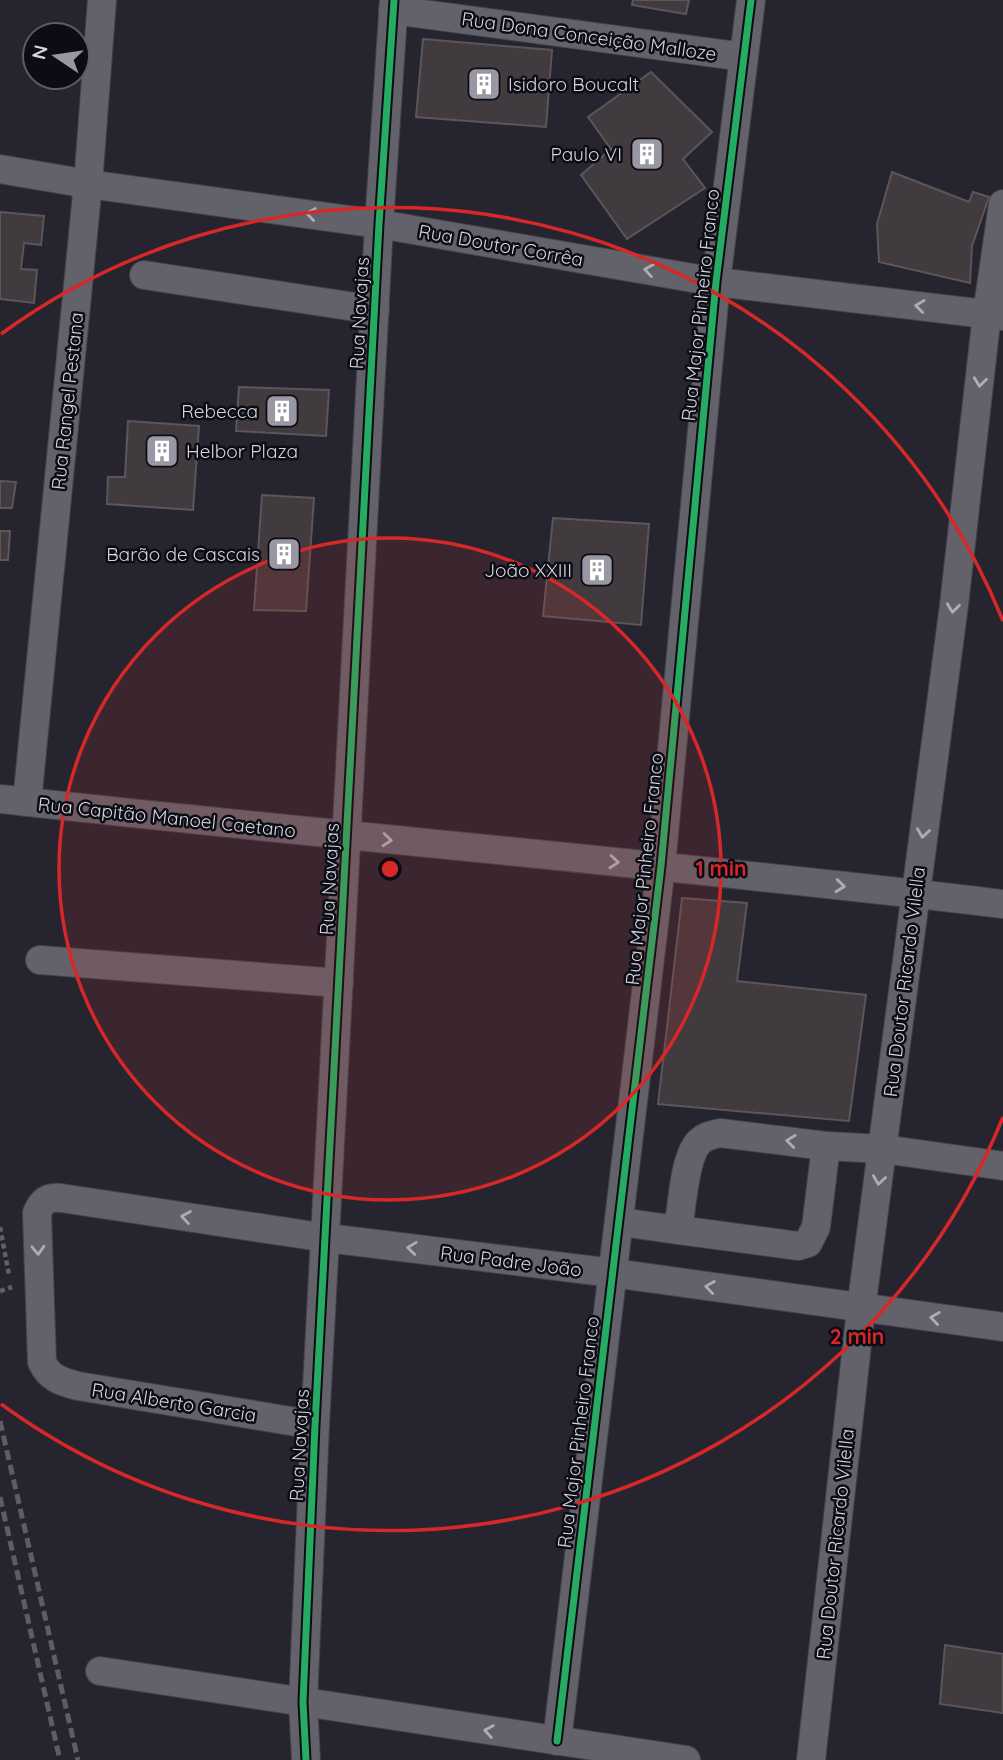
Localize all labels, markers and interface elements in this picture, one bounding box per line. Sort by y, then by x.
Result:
street label: Rua Dona Conceição Malloze [460,6,718,66]
north arrow [21,21,91,91]
text: N [26,43,53,62]
building icon: Isidoro Boucalt [465,65,503,103]
place label: Isidoro Boucalt [508,72,639,96]
building icon: Paulo VI [628,135,666,173]
place label: Paulo VI [550,142,622,166]
street label: Rua Major Pinheiro Franco [676,188,724,422]
one-way arrow [305,207,317,222]
street label: Rua Doutor Corrêa [417,219,585,271]
street label: Rua Navajas [344,256,374,370]
one-way arrow [643,263,655,278]
one-way arrow [914,298,925,313]
street label: Rua Rangel Pestana [46,311,88,491]
one-way arrow [972,376,987,387]
building icon: Rebecca [263,392,301,430]
place label: Rebecca [181,399,258,423]
building icon: Helbor Plaza [143,432,181,470]
place label: Helbor Plaza [186,439,298,463]
building icon: Barão de Cascais [265,535,303,573]
place label: Barão de Cascais [106,542,260,566]
building icon: João XXIII [578,551,616,589]
place label: João XXIII [484,558,572,582]
one-way arrow [946,602,961,613]
street label: Rua Major Pinheiro Franco [620,752,668,986]
street label: Rua Capitão Manoel Caetano [37,792,297,842]
street label: Rua Navajas [314,822,344,936]
one-way arrow [915,827,930,839]
one-way arrow [382,832,393,847]
one-way arrow [608,854,619,869]
text: 1 min [696,855,746,881]
centre of rings [378,857,402,881]
street label: Rua Doutor Ricardo Vilella [878,866,930,1098]
one-way arrow [834,878,846,893]
one-way arrow [785,1134,797,1149]
one-way arrow [872,1174,887,1186]
one-way arrow [180,1209,192,1224]
street label: Rua Padre João [439,1240,583,1282]
one-way arrow [406,1241,417,1256]
one-way arrow [31,1244,46,1255]
one-way arrow [704,1280,716,1295]
one-way arrow [929,1311,941,1326]
street label: Rua Major Pinheiro Franco [552,1315,604,1549]
text: 2 min [830,1323,884,1349]
street label: Rua Alberto Garcia [90,1377,258,1427]
street label: Rua Navajas [284,1388,314,1502]
street label: Rua Doutor Ricardo Vilella [811,1428,859,1660]
one-way arrow [483,1723,495,1738]

